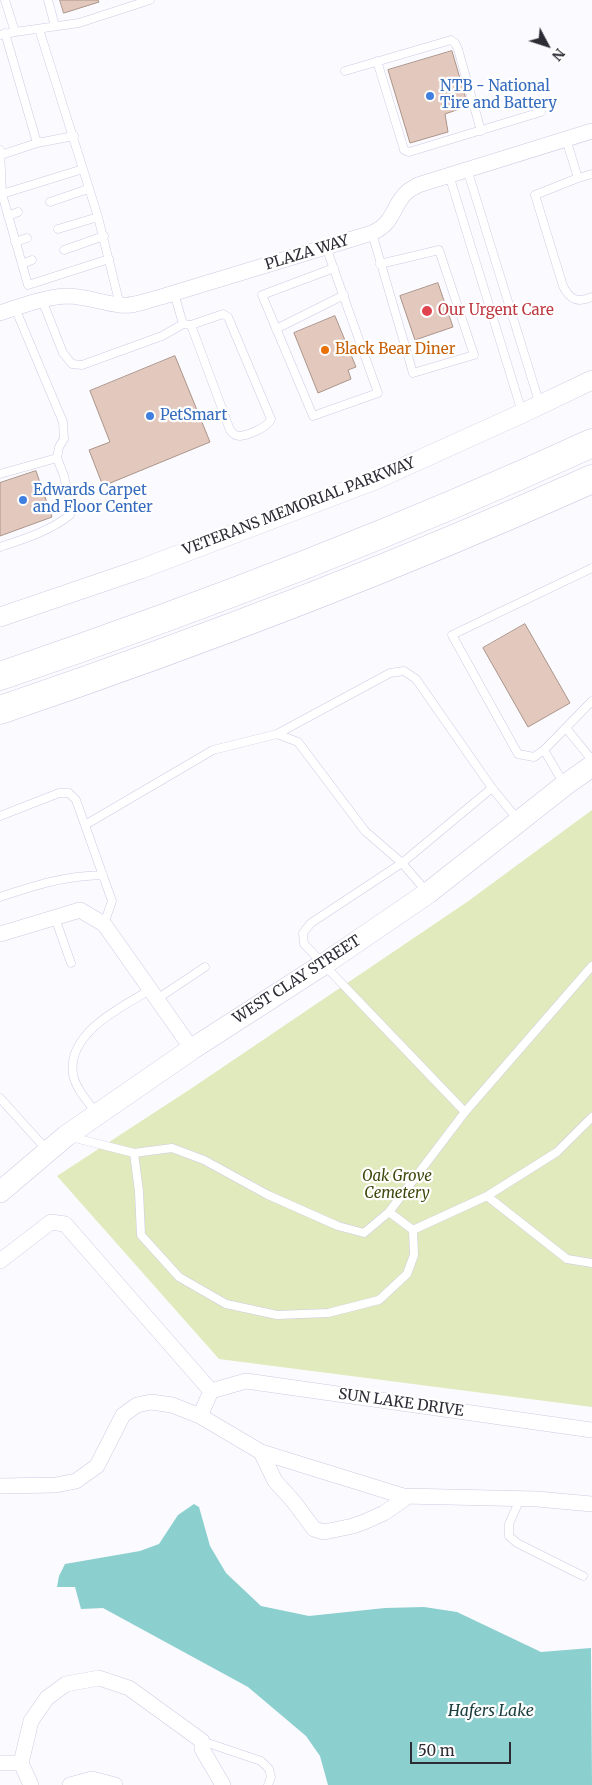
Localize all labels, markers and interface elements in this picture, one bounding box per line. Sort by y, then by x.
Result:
north arrow [522,20,572,70]
text: N [548,45,569,65]
place label: NTB - National Tire and Battery [440,78,557,113]
marker: NTB - National Tire and Battery [424,90,436,102]
street label: PLAZA WAY [263,232,351,274]
place label: Our Urgent Care [438,302,554,320]
marker: Our Urgent Care [420,304,434,318]
place label: Black Bear Diner [335,341,455,359]
marker: Black Bear Diner [319,344,331,356]
place label: PetSmart [160,407,227,425]
marker: PetSmart [144,410,156,422]
street label: VETERANS MEMORIAL PARKWAY [180,454,418,560]
place label: Edwards Carpet and Floor Center [33,482,153,517]
marker: Edwards Carpet and Floor Center [17,494,29,506]
street label: WEST CLAY STREET [230,932,364,1028]
park label: Oak Grove Cemetery [362,1168,432,1203]
street label: SUN LAKE DRIVE [337,1385,465,1421]
water label: Hafers Lake [448,1701,534,1721]
scale bar [412,1732,513,1764]
text: 50 m [418,1741,455,1760]

